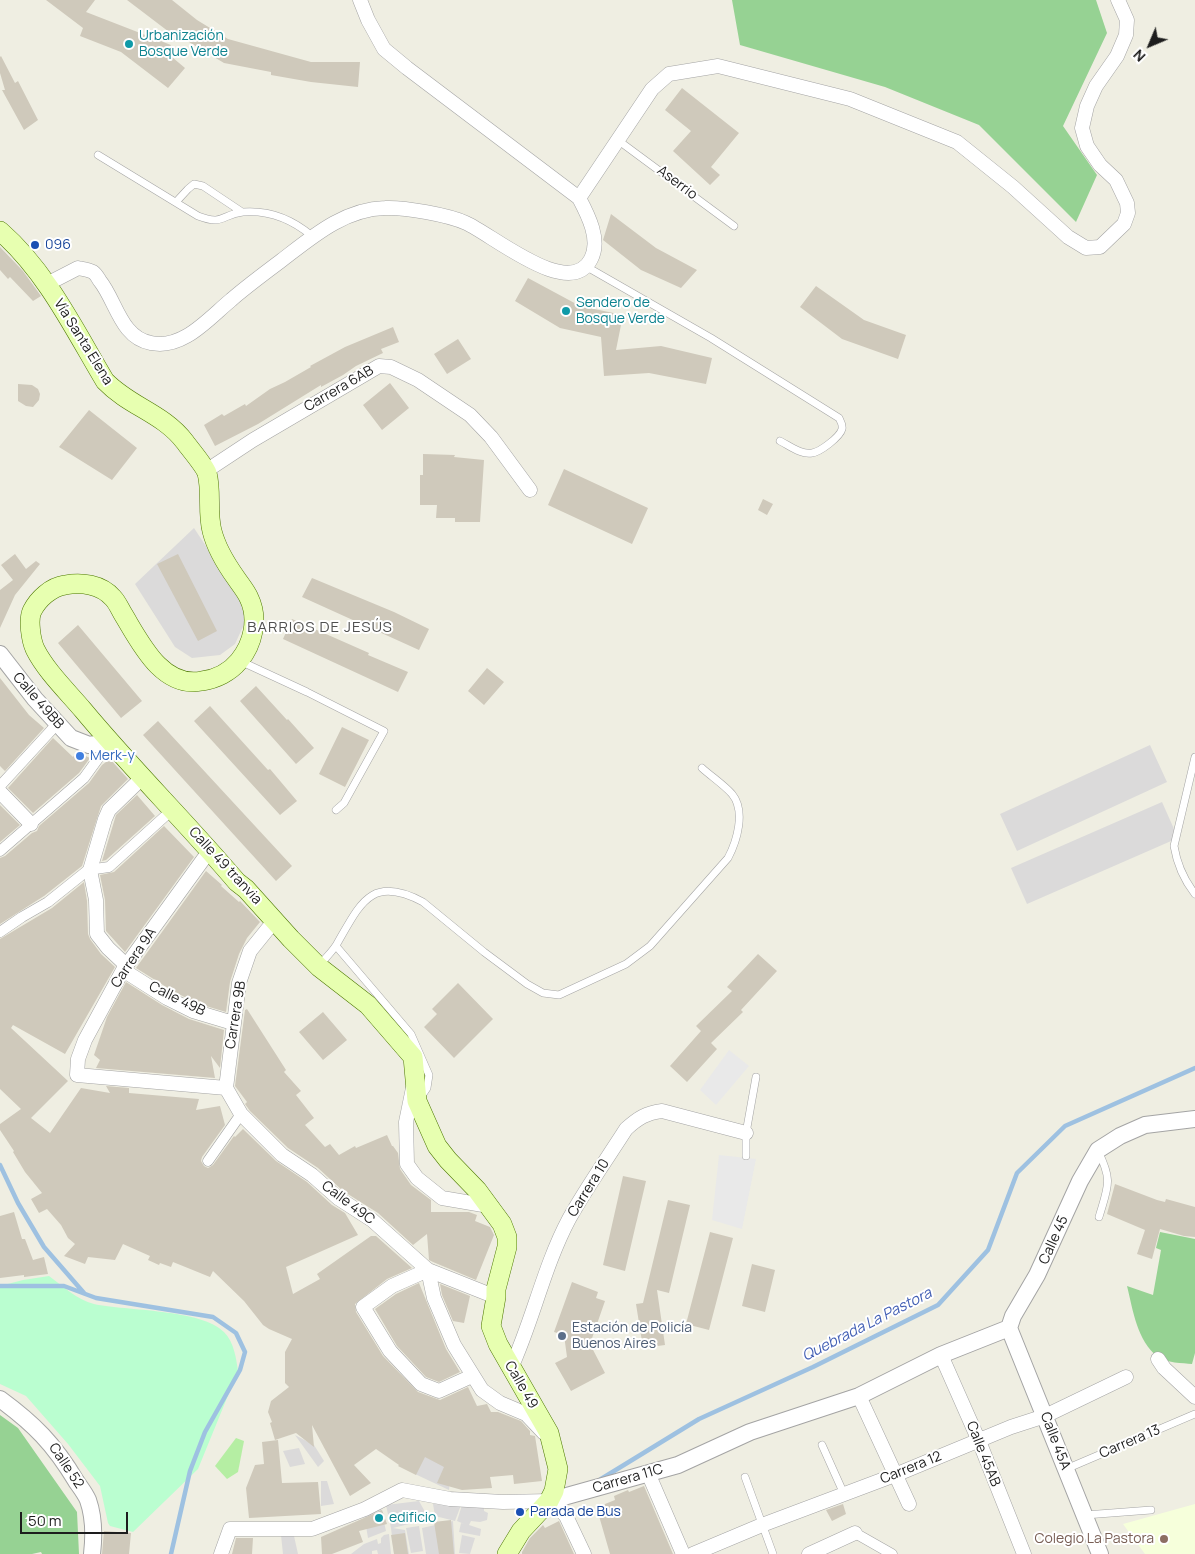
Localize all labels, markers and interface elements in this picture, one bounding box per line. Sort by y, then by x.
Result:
north arrow [1125,20,1175,70]
place label: Urbanización Bosque Verde [139,28,228,60]
marker: Urbanización Bosque Verde [123,38,135,50]
text: N [1129,46,1149,66]
street label: Aserrio [654,162,700,204]
place label: 096 [45,237,71,253]
marker: 096 [29,239,41,251]
place label: Sendero de Bosque Verde [576,295,665,328]
street label: Vía Santa Elena [50,296,116,388]
marker: Sendero de Bosque Verde [560,305,572,317]
street label: Carrera 6AB [301,362,377,416]
district label: BARRIOS DE JESÚS [245,619,395,637]
street label: Calle 49BB [9,669,67,733]
place label: Merk-y [90,748,135,764]
marker: Merk-y [74,750,86,762]
street label: Calle 49 tranvia [185,824,265,908]
street label: Carrera 9A [108,925,160,991]
street label: Calle 49B [146,978,208,1020]
street label: Carrera 9B [222,980,250,1050]
street label: Carrera 10 [565,1156,613,1220]
street label: Calle 49C [318,1178,378,1228]
street label: Calle 45 [1036,1213,1072,1267]
water label: Quebrada La Pastora [799,1285,935,1365]
place label: Estación de Policía Buenos Aires [572,1320,692,1352]
marker: Estación de Policía Buenos Aires [556,1330,568,1342]
street label: Calle 49 [501,1358,541,1412]
street label: Calle 45A [1036,1410,1074,1472]
street label: Calle 45AB [962,1419,1004,1489]
street label: Carrera 13 [1097,1422,1163,1462]
street label: Calle 52 [45,1440,87,1492]
street label: Carrera 12 [878,1448,944,1488]
street label: Carrera 11C [591,1461,665,1497]
scale bar [22,1502,130,1534]
place label: Parada de Bus [530,1504,621,1520]
marker: Parada de Bus [514,1506,526,1518]
text: 50 m [28,1510,62,1531]
place label: edificio [389,1510,436,1526]
marker: edificio [373,1512,385,1524]
place label: Colegio La Pastora [1034,1531,1154,1547]
marker: Colegio La Pastora [1158,1533,1170,1545]

